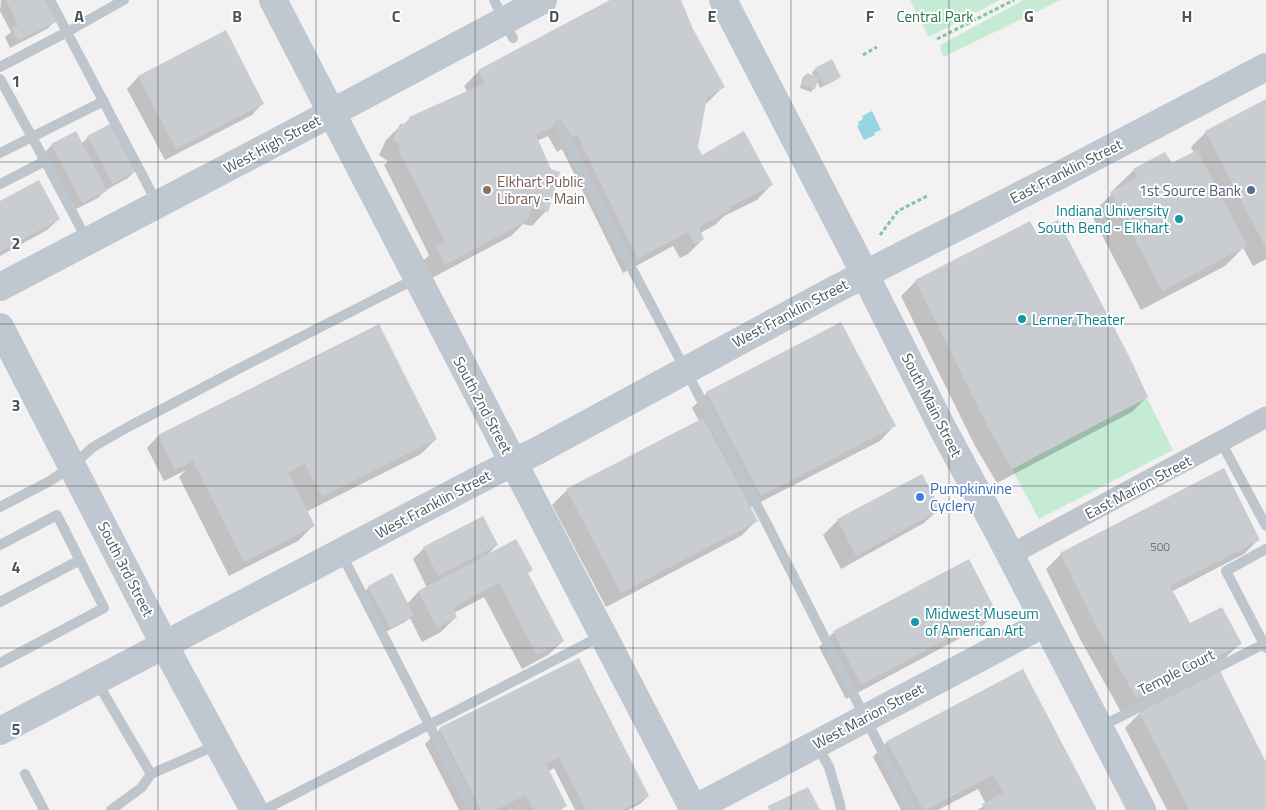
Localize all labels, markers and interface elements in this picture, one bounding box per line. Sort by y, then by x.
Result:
text: A [74,4,84,28]
text: B [232,4,242,28]
text: C [392,4,401,28]
text: D [549,4,559,28]
text: E [708,4,717,28]
text: F [866,4,875,28]
text: G [1024,4,1034,28]
text: H [1182,4,1192,28]
park label: Central Park [896,5,974,28]
text: 1 [12,69,20,93]
street label: West High Street [219,108,325,179]
street label: East Franklin Street [1006,132,1127,209]
place label: Elkhart Public Library - Main [497,170,585,210]
place label: 1st Source Bank [1139,179,1241,202]
marker: Elkhart Public Library - Main [481,184,493,196]
marker: 1st Source Bank [1245,184,1257,196]
place label: Indiana University South Bend - Elkhart [1037,199,1170,239]
marker: Indiana University South Bend - Elkhart [1173,213,1185,225]
text: 2 [12,231,20,255]
street label: West Franklin Street [728,272,853,353]
place label: Lerner Theater [1032,308,1125,331]
marker: Lerner Theater [1016,313,1028,325]
street label: South Main Street [896,349,968,462]
street label: South 2nd Street [448,352,519,458]
text: 3 [12,393,20,417]
street label: East Marion Street [1081,449,1196,525]
street label: West Franklin Street [371,463,496,544]
place label: Pumpkinvine Cyclery [930,477,1012,517]
marker: Pumpkinvine Cyclery [914,491,926,503]
street label: South 3rd Street [92,517,160,621]
house number: 500 [1150,537,1170,556]
text: 4 [12,555,21,579]
place label: Midwest Museum of American Art [925,602,1039,642]
marker: Midwest Museum of American Art [909,616,921,628]
street label: Temple Court [1134,643,1219,701]
street label: West Marion Street [808,677,928,755]
text: 5 [12,717,21,741]

